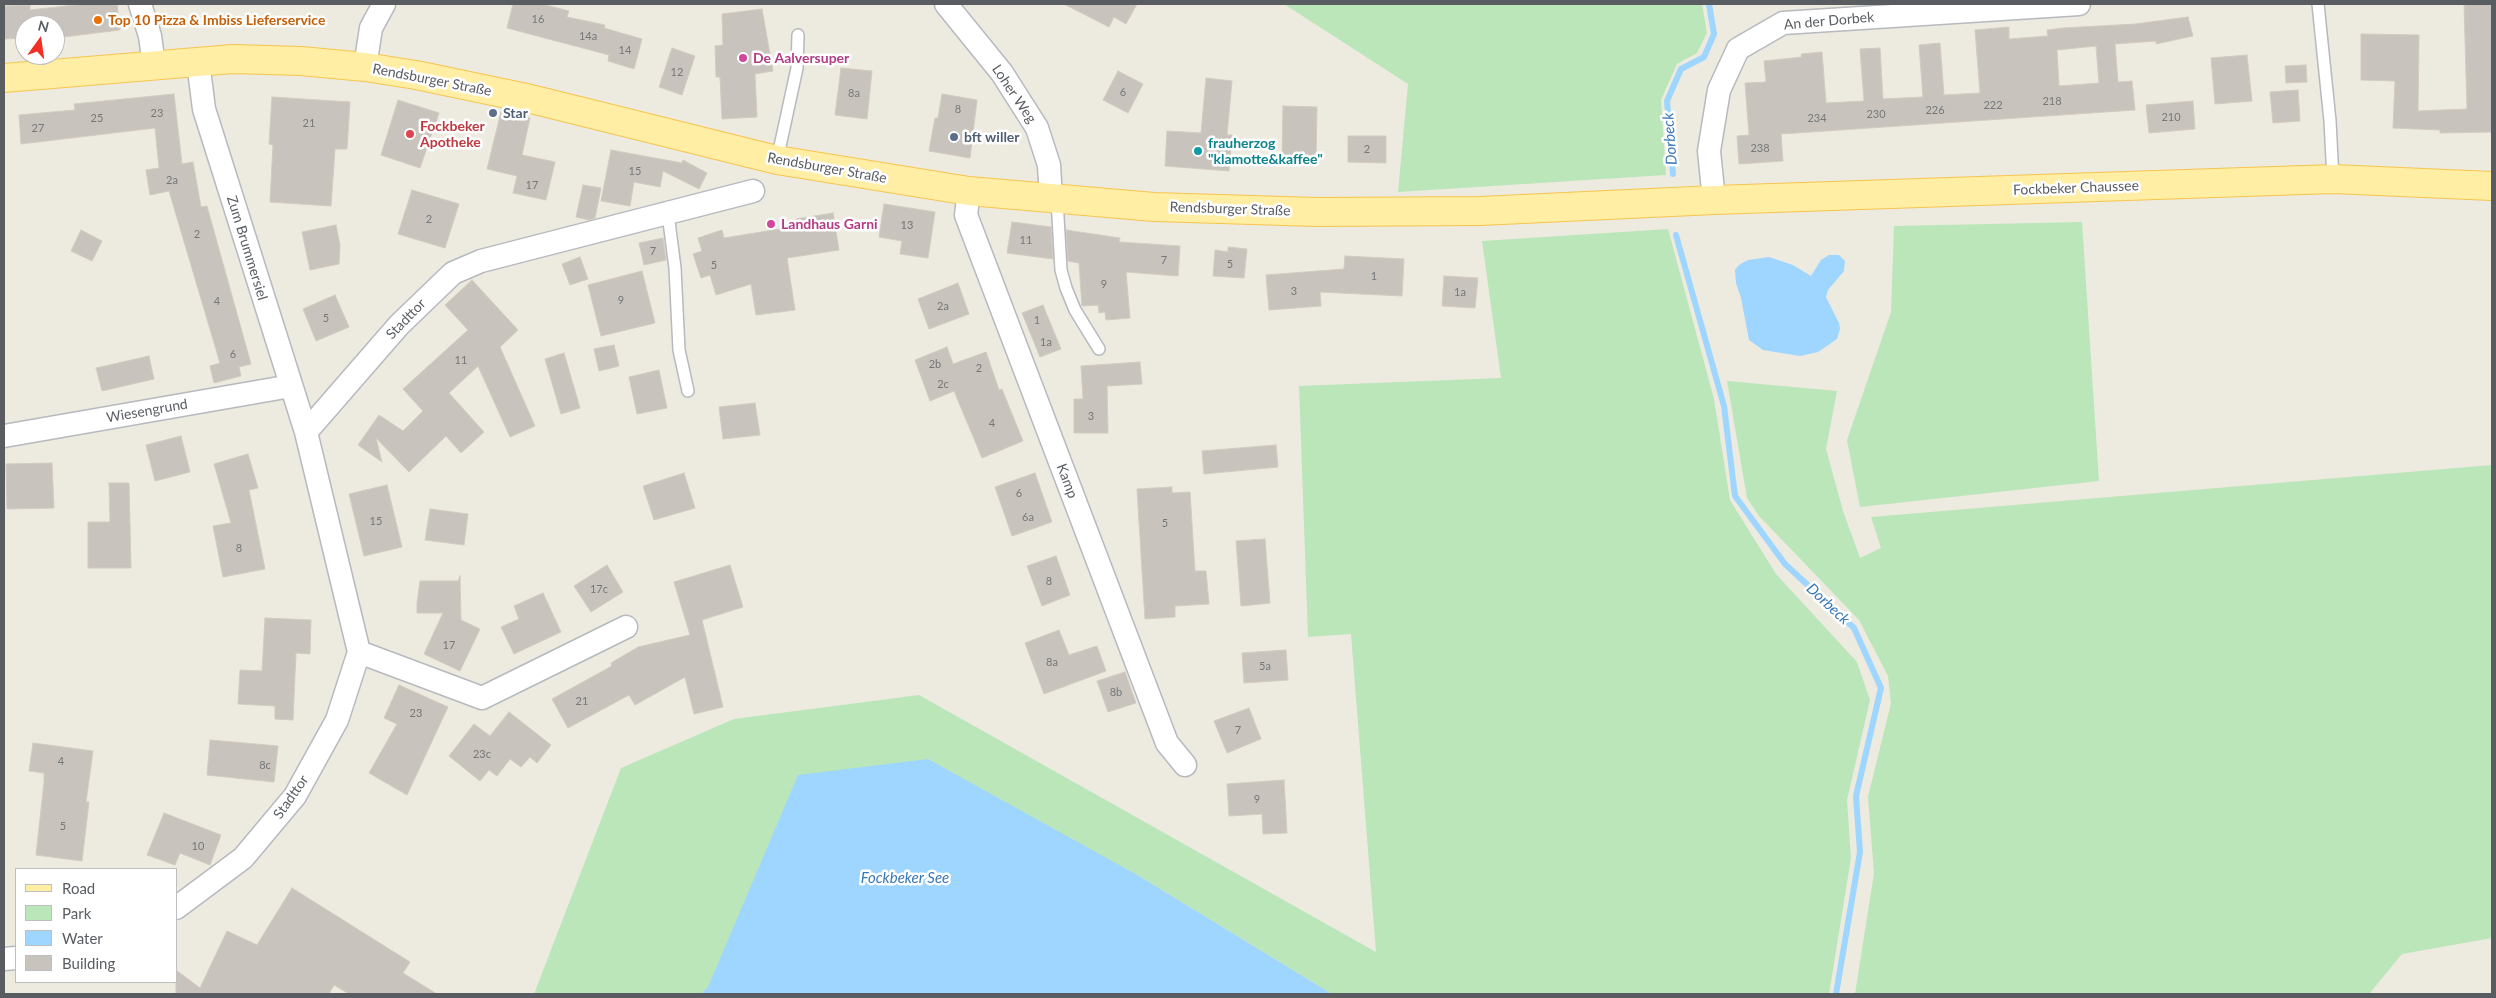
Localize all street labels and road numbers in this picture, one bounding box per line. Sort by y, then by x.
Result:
street label: An der Dorbek [1783,9,1875,33]
street label: Rendsburger Straße [371,60,493,100]
street label: Loher Weg [988,62,1040,126]
street label: Rendsburger Straße [766,149,888,187]
street label: Fockbeker Chaussee [2013,177,2139,199]
street label: Zum Brummersiel [223,194,271,302]
street label: Rendsburger Straße [1169,198,1291,220]
street label: Stadttor [383,295,429,343]
street label: Wiesengrund [105,396,189,426]
street label: Kamp [1053,461,1081,501]
street label: Stadttor [270,772,312,822]

